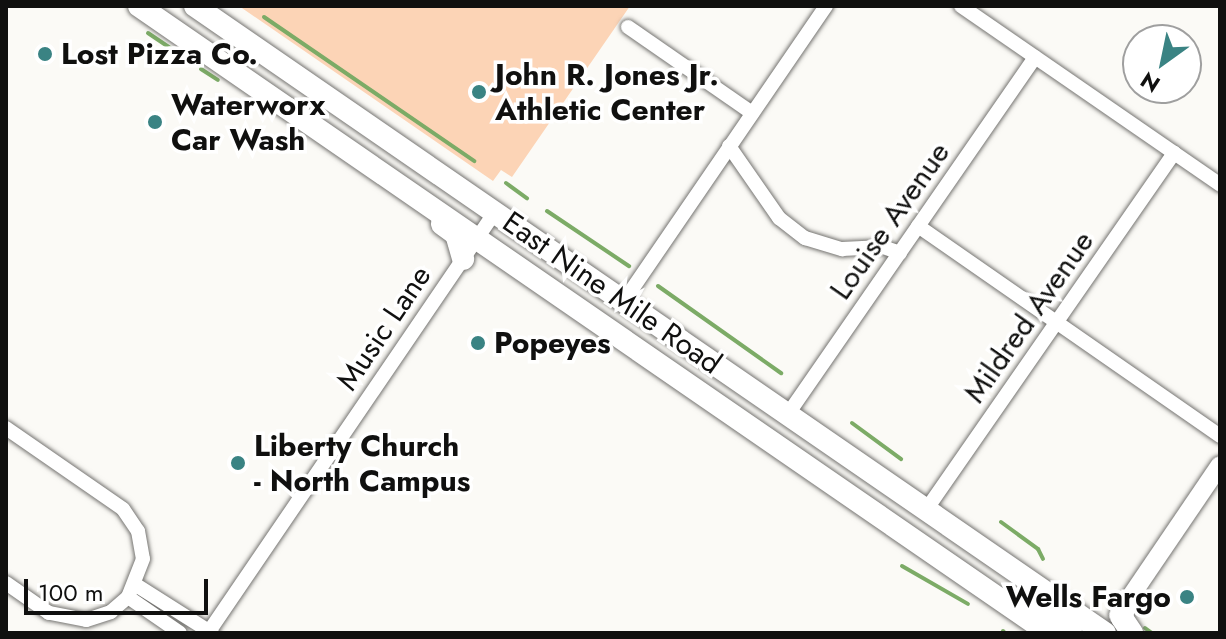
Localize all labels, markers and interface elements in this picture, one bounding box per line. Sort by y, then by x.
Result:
north arrow [1122,24,1202,104]
place label: Lost Pizza Co. [61,36,258,72]
marker: Lost Pizza Co. [36,45,54,63]
place label: John R. Jones Jr. Athletic Center [495,57,719,128]
text: N [1134,64,1166,101]
marker: John R. Jones Jr. Athletic Center [470,83,488,101]
place label: Waterworx Car Wash [171,87,325,158]
marker: Waterworx Car Wash [146,113,164,131]
street label: Louise Avenue [823,136,957,306]
street label: East Nine Mile Road [496,204,728,382]
street label: Mildred Avenue [957,224,1101,410]
street label: Music Lane [329,259,439,397]
place label: Popeyes [494,325,611,361]
marker: Popeyes [469,334,487,352]
place label: Liberty Church - North Campus [254,428,470,498]
marker: Liberty Church - North Campus [229,454,247,472]
scale bar [28,563,212,613]
text: 100 m [38,575,104,610]
place label: Wells Fargo [1006,579,1171,615]
marker: Wells Fargo [1178,588,1196,606]

